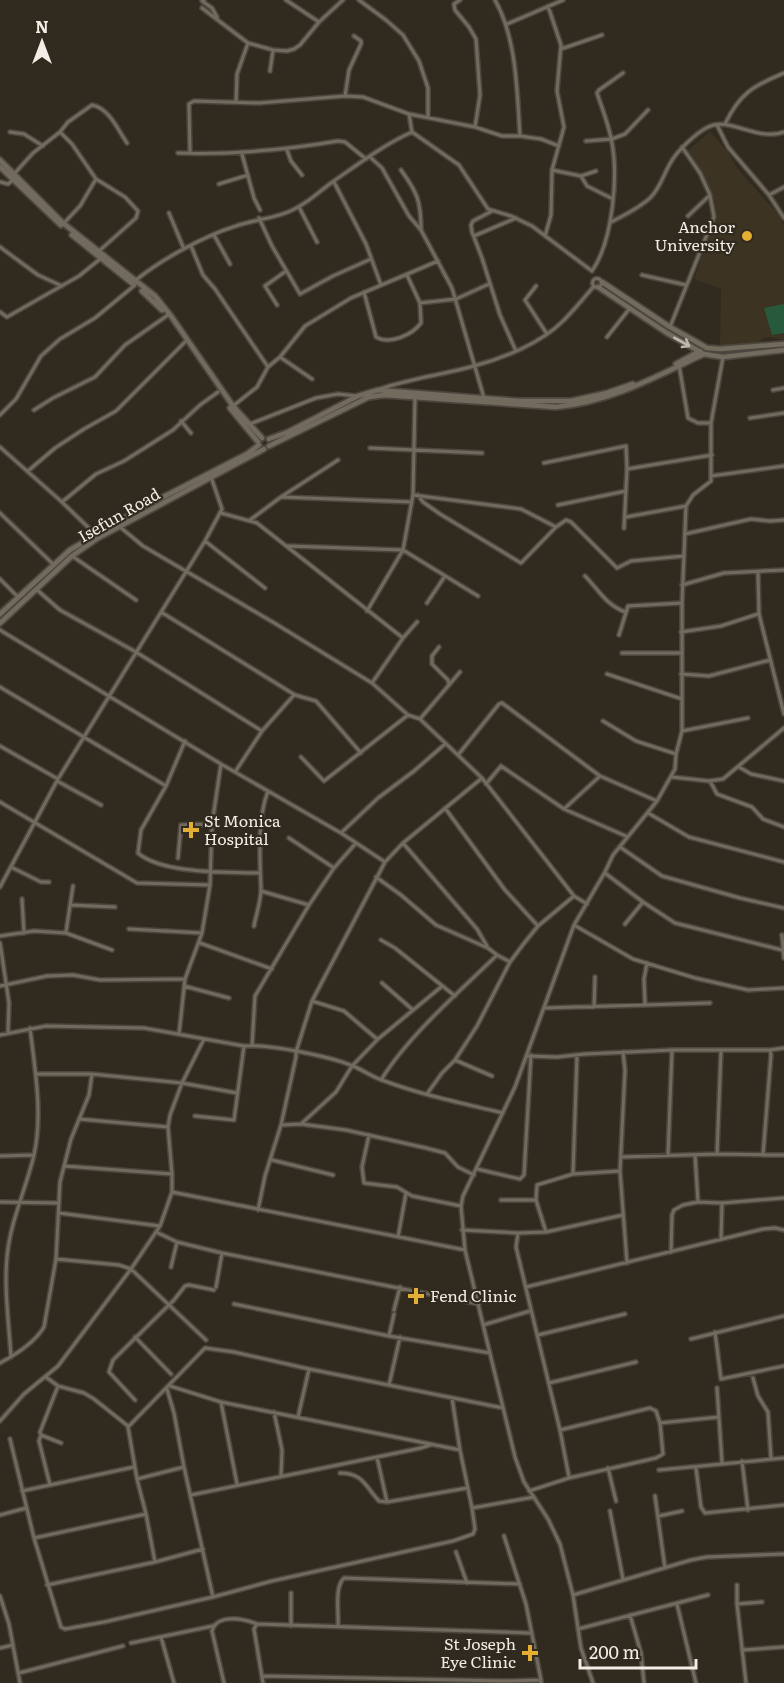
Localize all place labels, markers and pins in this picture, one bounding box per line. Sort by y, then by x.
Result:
place label: Anchor University [654,214,736,256]
marker: Anchor University [740,229,754,243]
place label: St Monica Hospital [204,808,281,850]
marker: St Monica Hospital [182,821,200,839]
place label: Fend Clinic [430,1283,516,1307]
marker: Fend Clinic [407,1287,425,1305]
place label: St Joseph Eye Clinic [440,1631,516,1673]
marker: St Joseph Eye Clinic [521,1644,539,1662]

